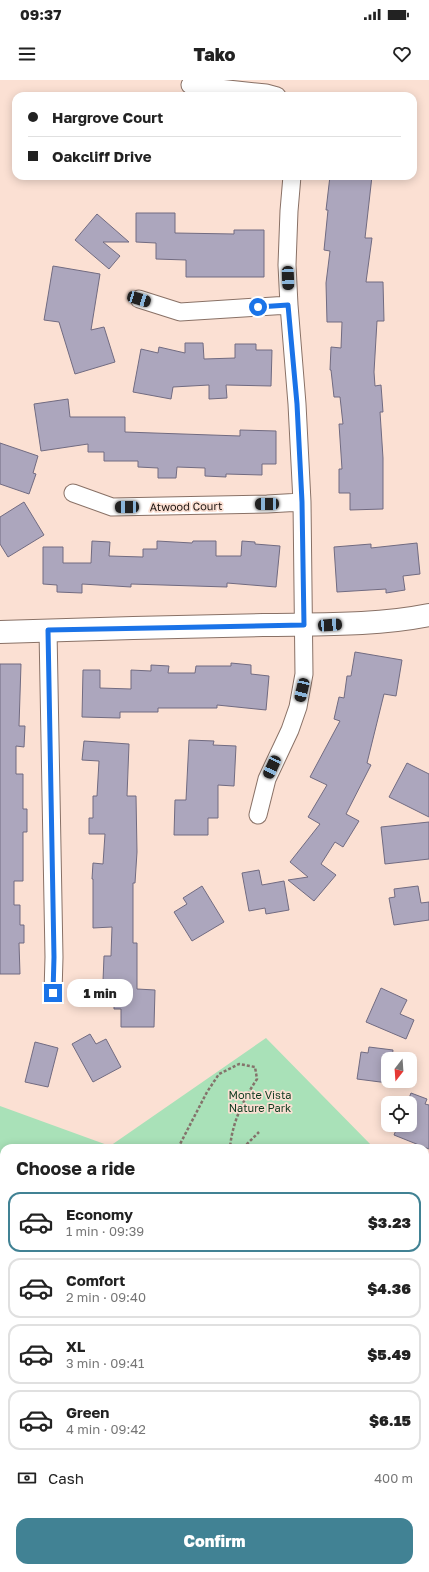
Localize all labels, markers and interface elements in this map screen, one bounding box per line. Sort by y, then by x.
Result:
text: 09:37 [20,5,61,23]
icon: menu [16,43,38,65]
text: Tako [194,43,236,65]
icon: heart [391,43,413,65]
text: Hargrove Court [52,108,163,126]
text: Oakcliff Drive [52,147,152,165]
car [282,266,294,290]
car [126,290,152,308]
route start [249,298,267,316]
car [255,498,279,510]
street label: Atwood Court [150,499,222,513]
car [115,501,139,513]
car [318,618,342,632]
car [293,677,311,703]
car [261,754,283,780]
callout: 1 min [67,979,133,1007]
route end [44,984,62,1002]
text: 1 min [83,985,117,1001]
north arrow [381,1052,417,1088]
map controls [381,1052,417,1132]
park label: Monte Vista Nature Park [228,1088,292,1114]
button: locate [381,1096,417,1132]
text: Choose a ride [16,1157,135,1179]
icon: car [18,1204,54,1240]
text: Economy [66,1205,133,1223]
text: $3.23 [368,1213,411,1231]
text: 1 min · 09:39 [66,1223,144,1239]
icon: car [18,1270,54,1306]
text: Comfort [66,1271,125,1289]
text: $4.36 [367,1279,411,1297]
text: 2 min · 09:40 [66,1289,146,1305]
icon: car [18,1336,54,1372]
text: XL [66,1337,85,1355]
text: $5.49 [367,1345,411,1363]
text: 3 min · 09:41 [66,1355,144,1371]
icon: car [18,1402,54,1438]
text: Green [66,1403,109,1421]
text: $6.15 [369,1411,411,1429]
text: 4 min · 09:42 [66,1421,146,1437]
icon: cash [16,1467,38,1489]
text: Cash [48,1469,84,1487]
text: 400 m [374,1470,413,1486]
button: Confirm [16,1518,413,1564]

